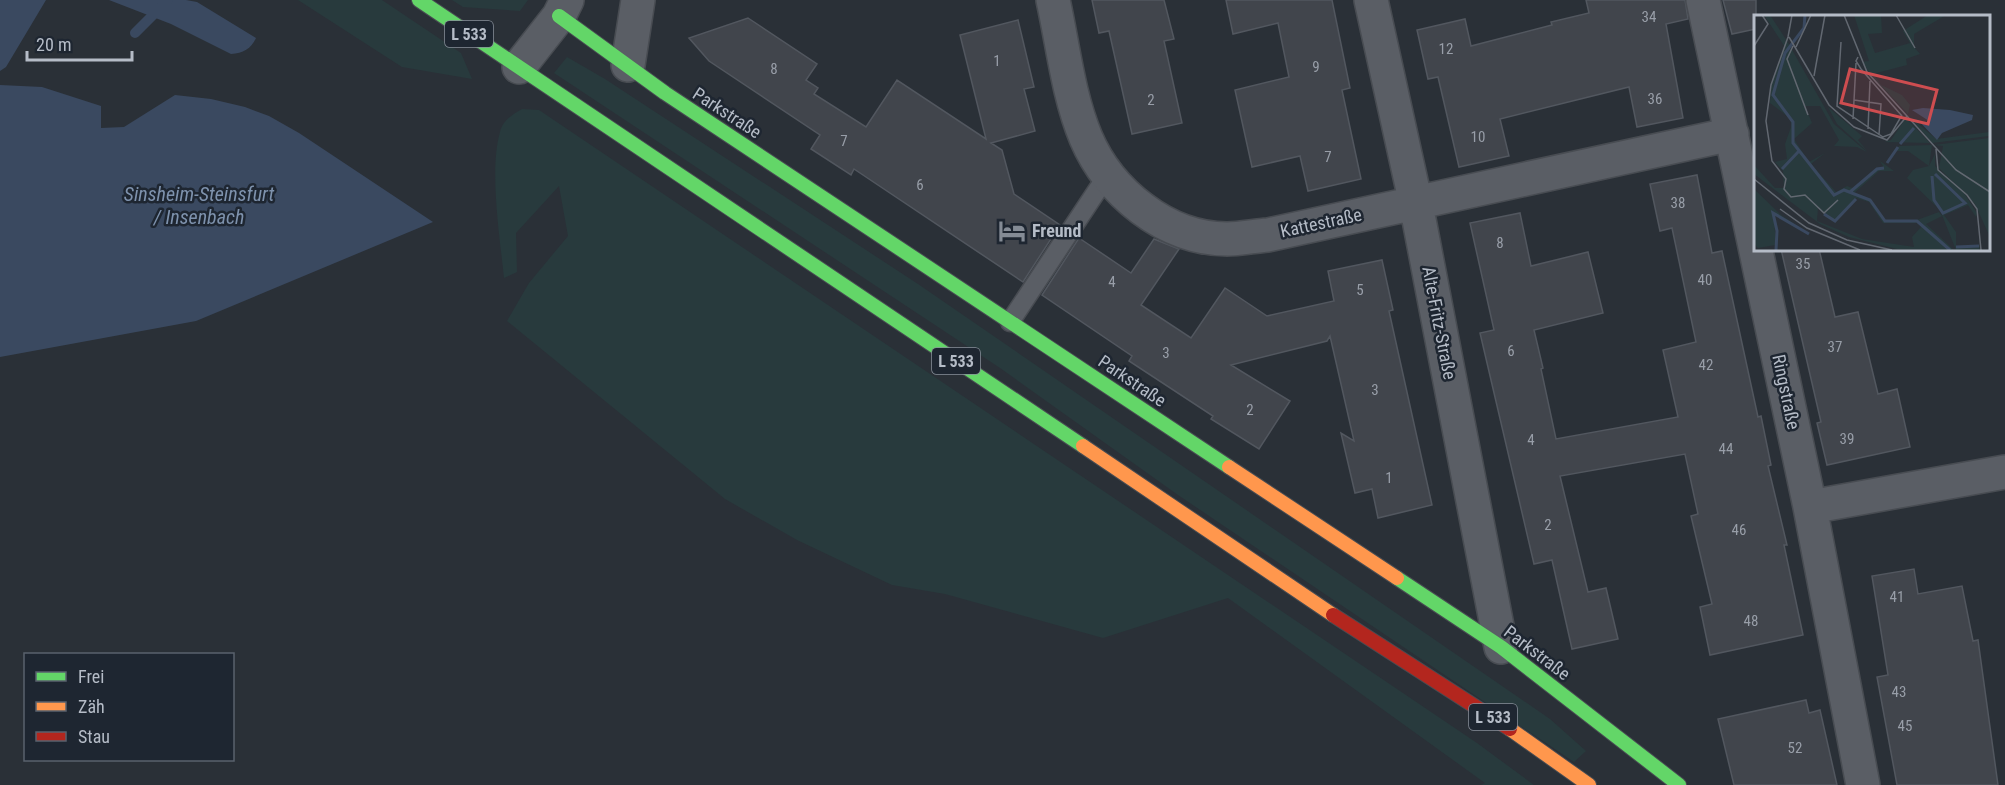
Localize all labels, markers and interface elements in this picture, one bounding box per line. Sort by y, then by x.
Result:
house number: 34 [1642,8,1656,26]
inset map [1754,15,1990,250]
road number: L 533 [445,21,493,47]
scale bar [27,24,132,62]
text: 20 m [36,34,71,55]
house number: 12 [1439,40,1453,58]
house number: 1 [993,52,1001,70]
house number: 9 [1312,58,1320,76]
house number: 8 [770,60,778,78]
street label: Parkstraße [689,83,765,142]
house number: 36 [1648,90,1662,108]
house number: 2 [1147,91,1155,109]
house number: 10 [1471,128,1485,146]
house number: 7 [840,132,848,150]
house number: 7 [1324,148,1332,166]
house number: 6 [916,176,924,194]
water label: Sinsheim-Steinsfurt / Insenbach [124,182,274,229]
house number: 38 [1671,194,1685,212]
street label: Kattestraße [1278,204,1364,241]
hotel icon: Freund [997,216,1027,246]
place label: Freund [1032,220,1081,241]
house number: 8 [1496,234,1504,252]
house number: 35 [1796,255,1810,273]
street label: Alte-Fritz-Straße [1418,265,1461,381]
house number: 40 [1698,271,1712,289]
house number: 4 [1108,273,1116,291]
house number: 5 [1356,281,1364,299]
house number: 37 [1828,338,1842,356]
house number: 6 [1507,342,1515,360]
house number: 3 [1162,344,1170,362]
road number: L 533 [932,348,980,374]
street label: Parkstraße [1094,350,1170,411]
street label: Ringstraße [1768,352,1805,431]
house number: 42 [1699,356,1713,374]
house number: 3 [1371,381,1379,399]
house number: 2 [1246,401,1254,419]
house number: 39 [1840,430,1854,448]
house number: 4 [1527,431,1535,449]
house number: 44 [1719,440,1733,458]
house number: 1 [1385,469,1393,487]
house number: 2 [1544,516,1552,534]
house number: 46 [1732,521,1746,539]
house number: 41 [1890,588,1904,606]
house number: 48 [1744,612,1758,630]
street label: Parkstraße [1500,621,1574,684]
legend [24,653,234,761]
text: Frei [78,666,104,687]
house number: 43 [1892,683,1906,701]
text: Zäh [78,696,105,717]
road number: L 533 [1469,704,1517,730]
house number: 45 [1898,717,1912,735]
text: Stau [78,726,110,747]
house number: 52 [1788,739,1802,757]

